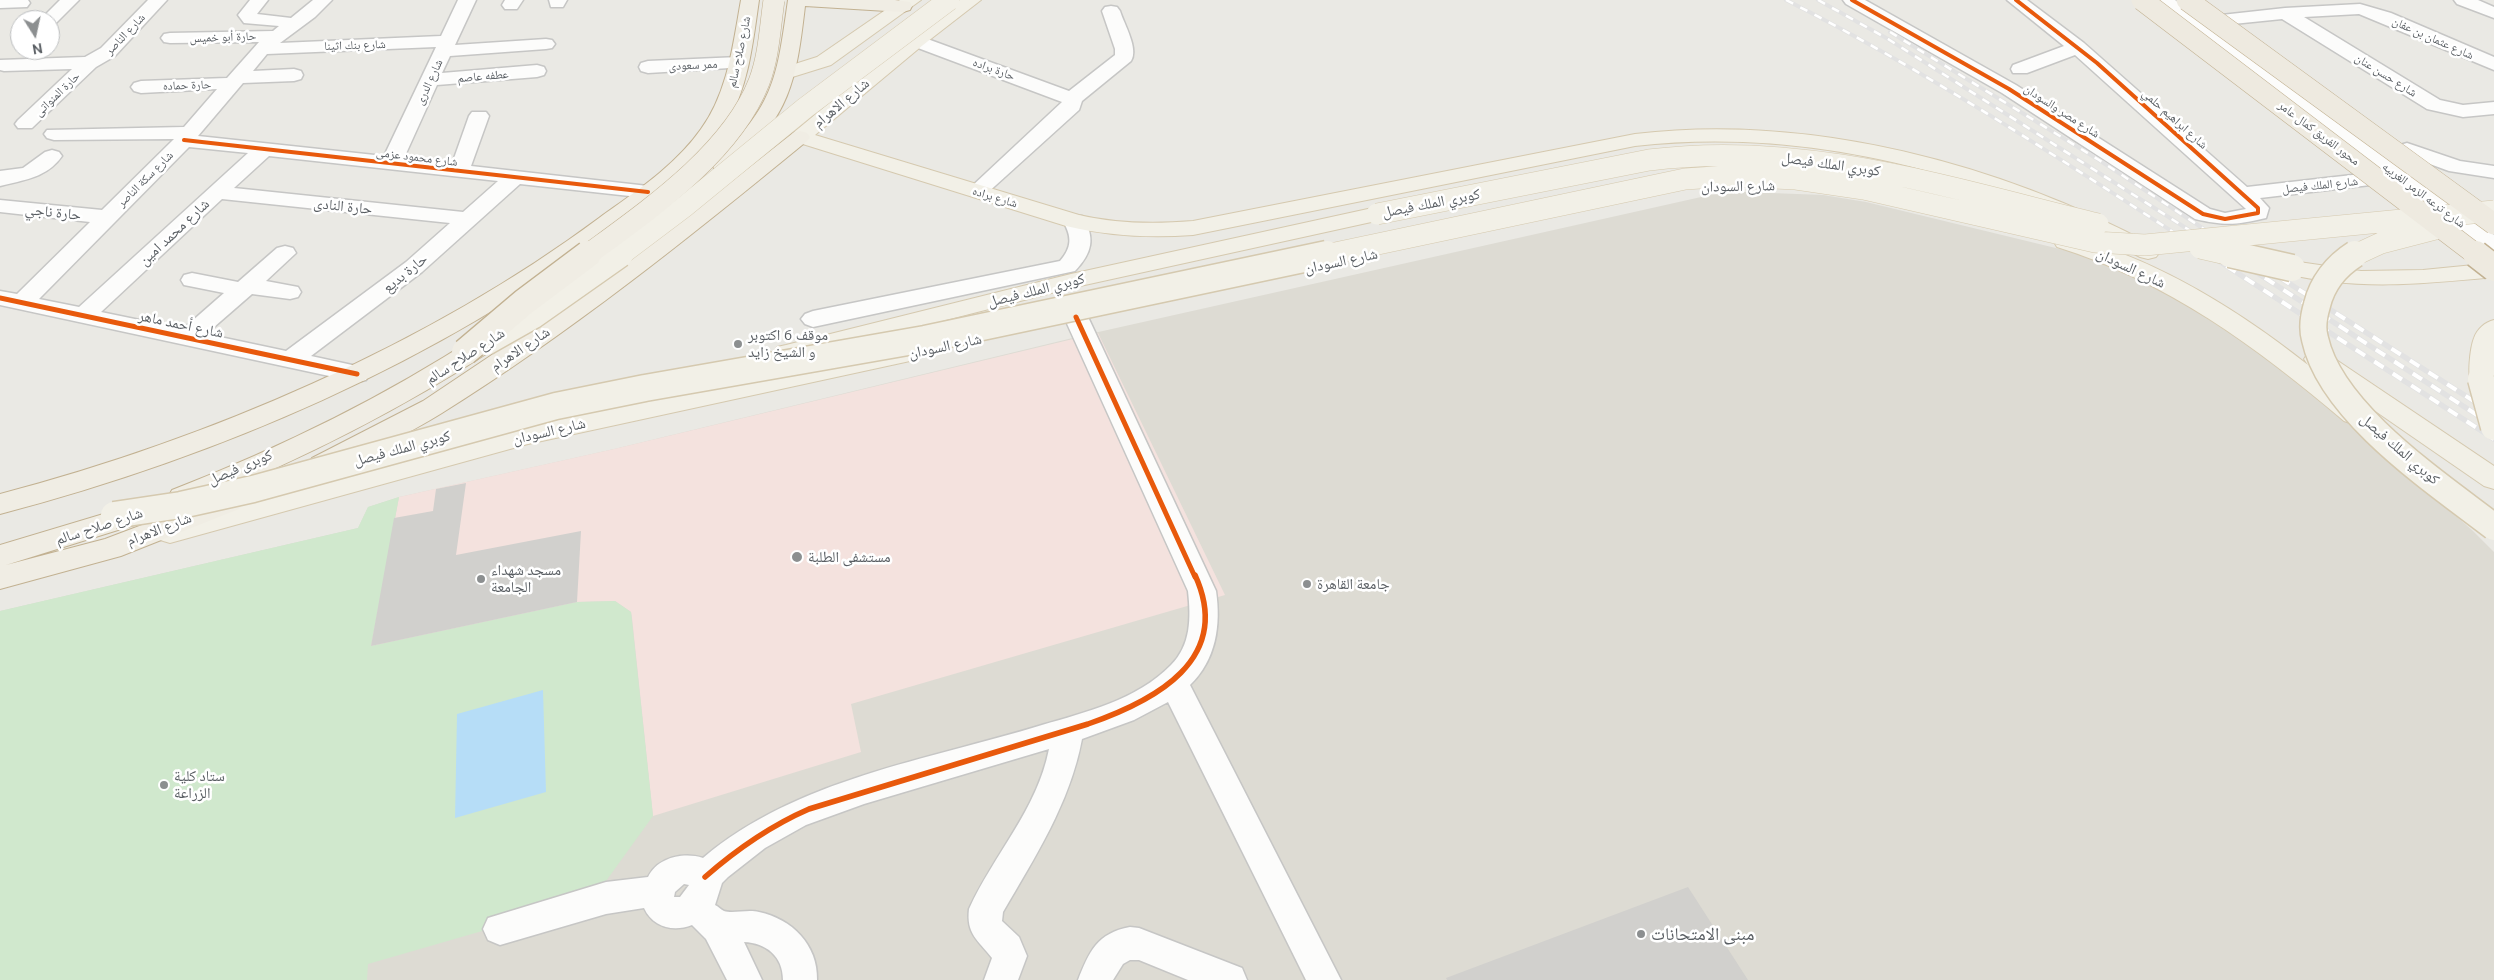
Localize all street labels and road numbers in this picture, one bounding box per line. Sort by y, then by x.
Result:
street label: شارع الناصر [102,10,148,58]
street label: شارع عثمان بن عفان [2390,14,2476,62]
street label: شارع صلاح سالم [724,15,754,89]
street label: حارة أبو خميس [189,29,257,45]
street label: شارع بنك اثينا [324,37,386,53]
street label: شارع حسن عنان [2352,50,2420,100]
street label: حارة براده [971,55,1017,83]
street label: شارع الدرى [412,57,446,107]
street label: ممر سعودى [668,57,718,73]
street label: عطفه عاصم [457,67,509,85]
street label: حارة المنواتى [31,69,83,119]
street label: شارع الاهرام [809,74,873,132]
street label: حارة حماده [163,77,211,93]
street label: شارع مصر والسودان [2021,81,2103,141]
street label: شارع ابراهيم حلمي [2139,86,2211,152]
street label: محور الفريق كمال عامر [2275,98,2363,168]
street label: شارع محمود عزمى [375,145,459,169]
street label: شارع سكة الناصر [114,148,176,210]
street label: كوبري الملك فيصل [1780,148,1882,180]
street label: شارع ترعه الزمر الغربيه [2380,159,2468,231]
street label: شارع الملك فيصل [2281,174,2359,196]
street label: شارع السودان [1701,176,1775,196]
street label: شارع براده [971,183,1019,211]
street label: كوبري الملك فيصل [1380,185,1482,221]
street label: حارة النادى [313,194,373,218]
street label: شارع محمد امين [135,195,213,269]
street label: حارة ناجي [24,200,82,224]
street label: شارع السودان [1303,244,1379,278]
street label: شارع السودان [2094,244,2168,292]
street label: حارة بديع [379,250,431,296]
street label: كوبري الملك فيصل [986,269,1086,311]
street label: شارع أحمد ماهر [137,306,225,342]
street label: شارع الاهرام [487,323,553,375]
street label: شارع صلاح سالم [422,324,508,388]
street label: شارع السودان [907,329,983,363]
street label: كوبري الملك فيصل [2357,410,2443,488]
street label: شارع السودان [511,414,587,448]
street label: كوبري الملك فيصل [352,426,452,470]
street label: كوبرى فيصل [205,445,275,489]
street label: شارع صلاح سالم [53,503,145,549]
street label: شارع الاهرام [124,508,194,550]

